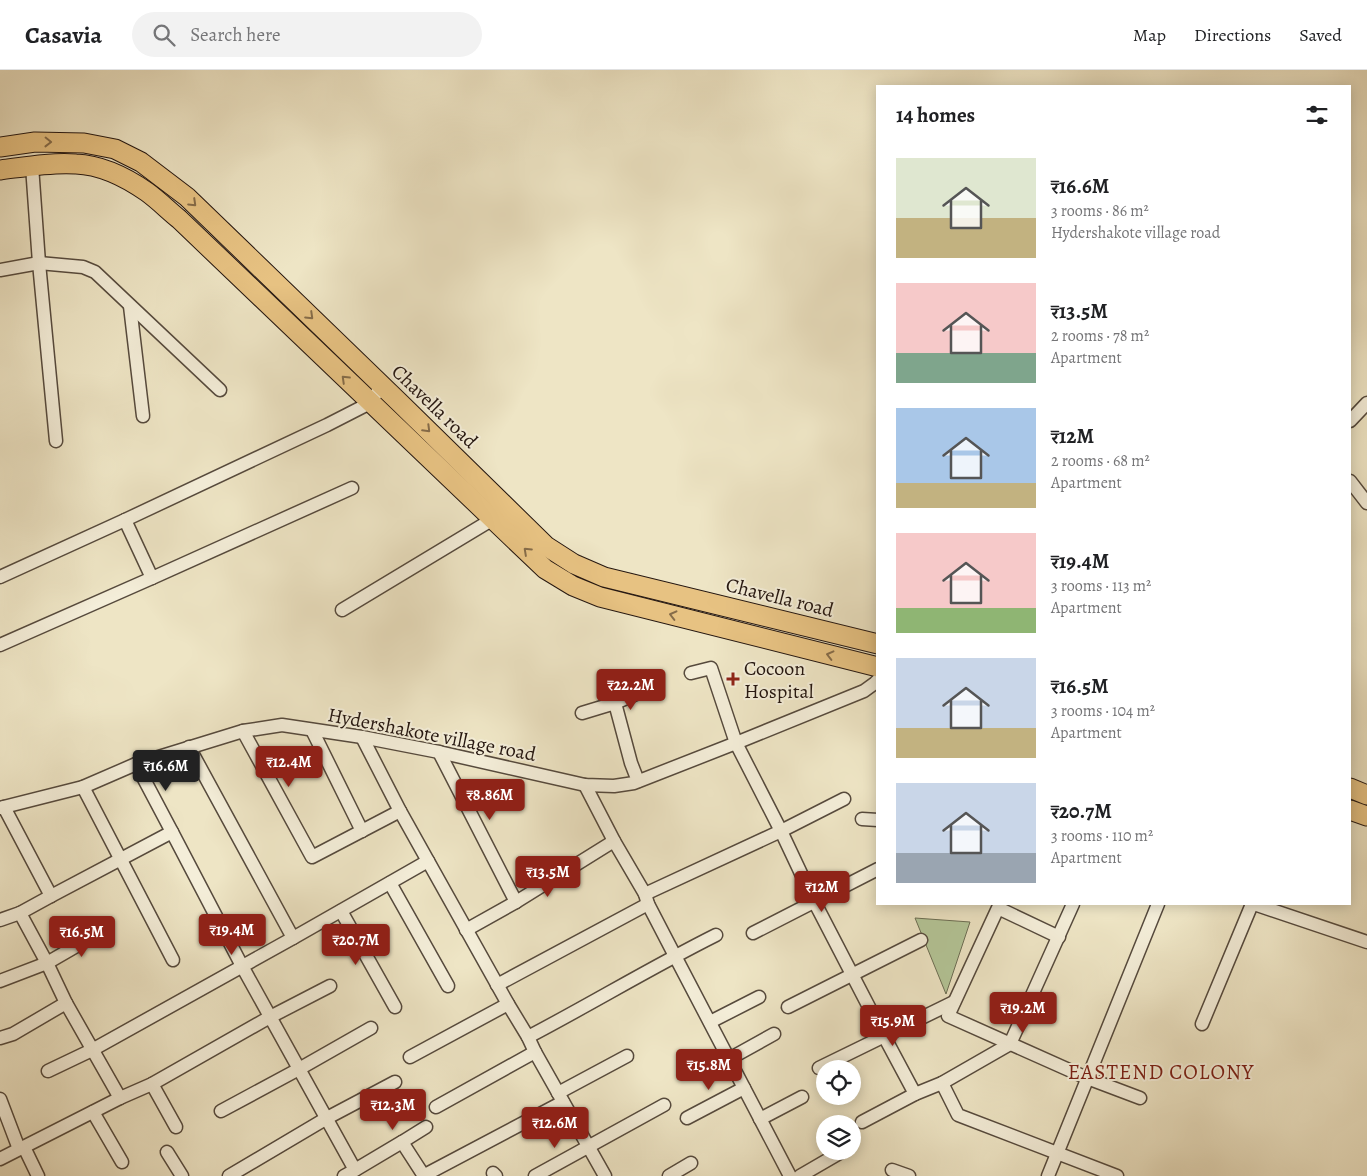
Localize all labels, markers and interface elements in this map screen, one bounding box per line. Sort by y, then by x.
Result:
search box [132,12,482,57]
text: Casavia [25,19,102,51]
icon: search [150,21,178,49]
text: Search here [190,22,281,48]
text: Map [1133,23,1166,47]
text: Directions [1194,23,1271,47]
text: Saved [1299,23,1342,47]
text: 14 homes [896,101,975,129]
icon: filters [1303,101,1331,129]
one-way arrow [45,137,53,147]
text: ₹16.6M [1051,172,1109,200]
icon: home [936,178,996,238]
one-way arrow [187,197,196,206]
text: 3 rooms · 86 m² [1051,200,1149,222]
text: Hydershakote village road [1051,222,1220,244]
text: ₹13.5M [1051,297,1108,325]
icon: home [936,303,996,363]
one-way arrow [304,310,313,319]
text: 2 rooms · 78 m² [1051,325,1149,347]
text: Apartment [1051,347,1122,369]
street label: Chavella road [386,358,484,455]
one-way arrow [342,376,351,385]
text: ₹12M [1051,422,1094,450]
one-way arrow [421,423,430,432]
icon: home [936,428,996,488]
text: 2 rooms · 68 m² [1051,450,1150,472]
text: Apartment [1051,472,1122,494]
text: ₹19.4M [1051,547,1109,575]
one-way arrow [523,548,532,557]
icon: home [936,553,996,613]
street label: Chavella road [723,571,837,624]
text: 3 rooms · 113 m² [1051,575,1151,597]
text: Apartment [1051,597,1122,619]
one-way arrow [668,610,677,621]
one-way arrow [826,650,835,661]
place label: Cocoon Hospital [744,655,814,705]
pin: ₹22.2M [590,668,672,711]
marker: Cocoon Hospital [726,672,740,686]
text: ₹16.5M [1051,672,1109,700]
text: ₹22.2M [607,674,655,696]
icon: home [936,678,996,738]
text: 3 rooms · 104 m² [1051,700,1155,722]
street label: Hydershakote village road [325,701,539,768]
text: Apartment [1051,722,1122,744]
pin: ₹12.4M [248,746,330,788]
pin: ₹16.6M [125,750,207,792]
text: ₹12.4M [267,751,311,773]
text: ₹16.6M [144,755,188,777]
pin: ₹8.86M [449,778,531,821]
text: ₹8.86M [467,784,513,806]
text: ₹20.7M [1051,797,1112,825]
icon: home [936,803,996,863]
text: 3 rooms · 110 m² [1051,825,1153,847]
text: Apartment [1051,847,1122,869]
pin: ₹13.5M [507,856,589,898]
text: ₹13.5M [526,861,570,883]
pin: ₹12M [792,870,852,913]
text: ₹12M [806,876,838,898]
pin: ₹19.4M [191,914,273,956]
pin: ₹16.5M [41,916,123,958]
text: ₹19.4M [210,919,254,941]
text: ₹16.5M [60,921,104,943]
pin: ₹20.7M [315,924,397,966]
text: ₹20.7M [333,929,379,951]
pin: ₹19.2M [982,992,1064,1034]
text: ₹19.2M [1001,997,1045,1019]
pin: ₹15.9M [852,1004,934,1047]
text: ₹15.9M [871,1010,915,1032]
pin: ₹15.8M [668,1048,750,1091]
text: ₹15.8M [687,1054,731,1076]
district label: EASTEND COLONY [1068,1058,1254,1086]
map controls [816,1060,861,1160]
button: locate [816,1060,861,1105]
pin: ₹12.3M [352,1088,434,1131]
text: ₹12.3M [371,1094,415,1116]
pin: ₹12.6M [514,1106,596,1149]
text: ₹12.6M [533,1112,577,1134]
button: layers [816,1115,861,1160]

